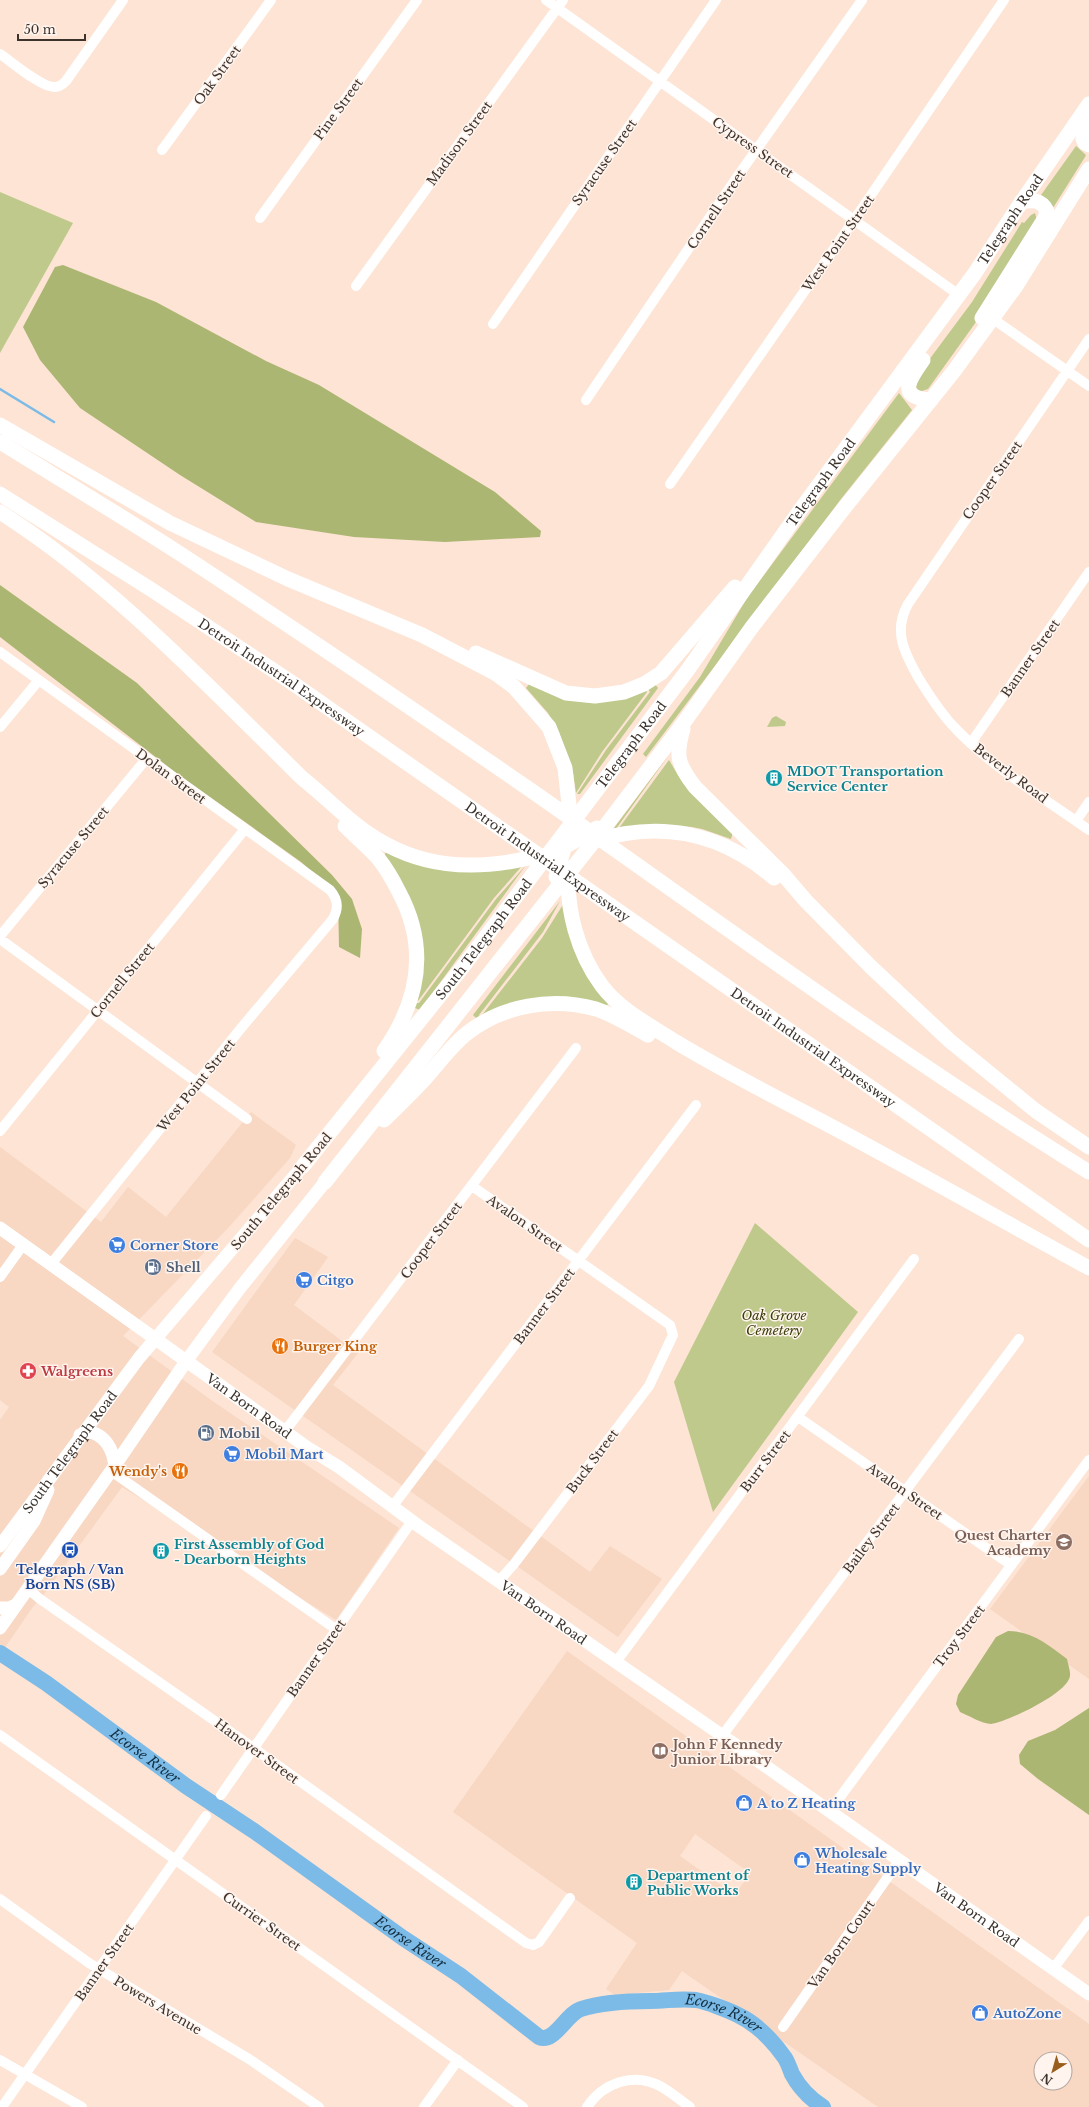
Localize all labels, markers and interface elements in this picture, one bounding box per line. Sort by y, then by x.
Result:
scale bar [18,16,85,42]
text: 50 m [24,22,56,37]
street label: Oak Street [190,42,245,109]
street label: Pine Street [310,75,367,144]
street label: Madison Street [423,97,496,189]
street label: Cypress Street [709,113,797,182]
street label: Syracuse Street [568,116,641,209]
street label: Cornell Street [683,166,749,253]
street label: Telegraph Road [974,171,1047,268]
street label: West Point Street [798,191,878,296]
street label: Telegraph Road [783,435,859,530]
street label: Cooper Street [959,437,1026,523]
street label: Detroit Industrial Expressway [195,615,369,740]
street label: Banner Street [997,616,1064,701]
street label: Telegraph Road [593,698,670,792]
street label: Beverly Road [970,740,1052,807]
street label: Dolan Street [132,745,209,808]
place label: MDOT Transportation Service Center [787,763,944,795]
building icon: MDOT Transportation Service Center [764,768,784,788]
street label: Detroit Industrial Expressway [462,798,634,926]
street label: Syracuse Street [34,803,113,892]
street label: South Telegraph Road [432,875,536,1003]
street label: Cornell Street [87,939,158,1022]
street label: Detroit Industrial Expressway [727,984,900,1112]
street label: West Point Street [153,1035,239,1136]
street label: South Telegraph Road [227,1129,336,1254]
street label: Avalon Street [483,1190,566,1256]
street label: Cooper Street [397,1198,466,1282]
supermarket icon: Corner Store [107,1235,127,1255]
place label: Corner Store [130,1237,219,1254]
fuel station icon: Shell [143,1257,163,1277]
place label: Shell [166,1259,201,1276]
street label: Banner Street [510,1265,579,1348]
supermarket icon: Citgo [294,1270,314,1290]
place label: Citgo [317,1272,354,1289]
park label: Oak Grove Cemetery [742,1307,806,1339]
restaurant icon: Burger King [270,1336,290,1356]
place label: Burger King [293,1338,378,1355]
pharmacy icon: Walgreens [18,1361,38,1381]
place label: Walgreens [40,1363,113,1380]
street label: Van Born Road [202,1369,295,1443]
street label: South Telegraph Road [19,1387,121,1517]
fuel station icon: Mobil [196,1423,216,1443]
place label: Mobil [219,1425,261,1442]
street label: Buck Street [563,1426,622,1497]
street label: Burr Street [736,1427,794,1496]
supermarket icon: Mobil Mart [222,1444,242,1464]
place label: Mobil Mart [245,1446,324,1463]
street label: Avalon Street [863,1458,946,1524]
restaurant icon: Wendy's [170,1461,190,1481]
place label: Wendy's [108,1463,167,1480]
street label: Bailey Street [839,1500,903,1577]
place label: Quest Charter Academy [954,1527,1052,1559]
school or university icon: Quest Charter Academy [1054,1532,1074,1552]
place label: First Assembly of God - Dearborn Heights [174,1536,324,1568]
bus stop icon: Telegraph / Van Born NS (SB) [60,1540,80,1560]
building icon: First Assembly of God - Dearborn Heights [151,1541,171,1561]
place label: Telegraph / Van Born NS (SB) [16,1561,125,1593]
street label: Van Born Road [496,1577,590,1649]
street label: Troy Street [930,1601,989,1671]
street label: Banner Street [283,1616,350,1701]
street label: Hanover Street [211,1715,302,1788]
water label: Ecorse River [106,1724,184,1788]
place label: John F Kennedy Junior Library [670,1736,783,1768]
library icon: John F Kennedy Junior Library [650,1741,670,1761]
shop icon: A to Z Heating [734,1793,754,1813]
place label: A to Z Heating [756,1795,856,1812]
place label: Wholesale Heating Supply [814,1845,922,1877]
shop icon: Wholesale Heating Supply [792,1850,812,1870]
place label: Department of Public Works [647,1867,750,1899]
building icon: Department of Public Works [624,1872,644,1892]
street label: Van Born Road [929,1879,1023,1951]
street label: Currier Street [219,1888,304,1955]
street label: Van Born Court [804,1896,879,1993]
water label: Ecorse River [370,1911,450,1973]
street label: Banner Street [71,1920,138,2005]
street label: Powers Avenue [111,1972,205,2038]
water label: Ecorse River [684,1990,766,2037]
shop icon: AutoZone [970,2003,990,2023]
place label: AutoZone [992,2005,1062,2022]
north arrow [1033,2051,1073,2091]
text: N [1038,2070,1055,2088]

